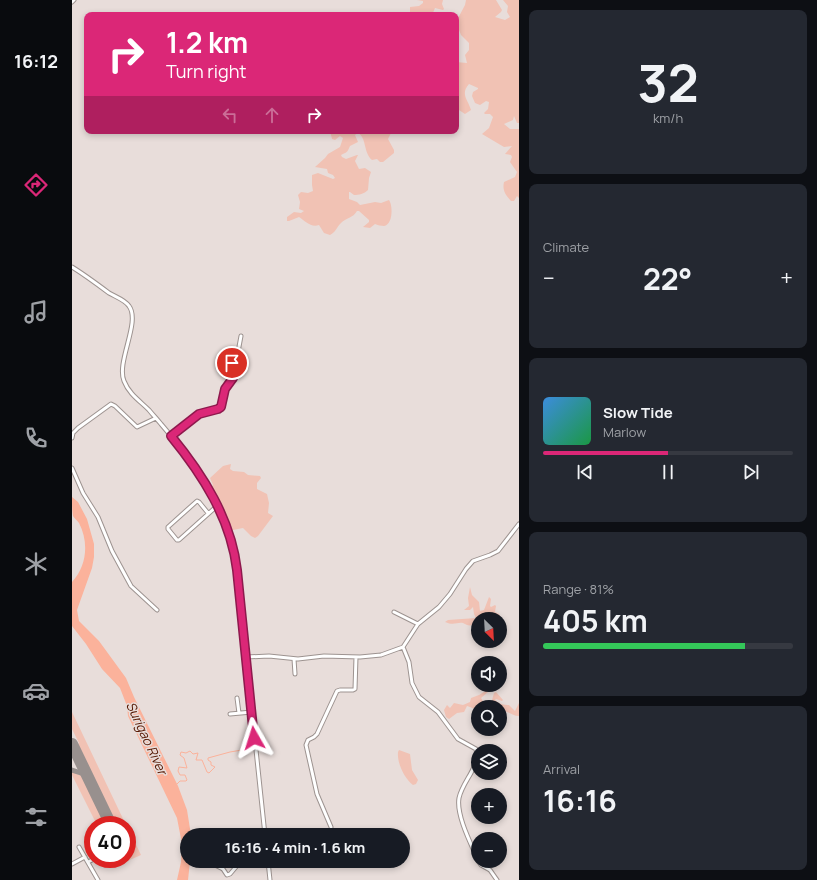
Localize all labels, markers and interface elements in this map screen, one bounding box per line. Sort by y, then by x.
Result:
text: 1.2 km [166,23,248,61]
icon: right [100,28,152,80]
text: 32 [637,47,699,118]
text: 16:12 [14,49,58,73]
text: Turn right [166,59,247,83]
icon: left [219,104,241,126]
icon: ahead [261,104,283,126]
icon: right [303,104,325,126]
text: km/h [653,109,683,127]
icon: directions [22,171,50,199]
text: Climate [543,238,589,256]
text: 22° [643,258,692,299]
text: − [543,263,555,293]
text: + [780,263,793,293]
icon: music [22,298,50,326]
pin [215,346,249,380]
icon: arrive [221,352,243,374]
text: Slow Tide [603,402,673,423]
text: Marlow [603,423,646,441]
icon: phone [22,424,50,452]
icon: previous [574,461,596,483]
icon: pause [657,461,679,483]
icon: next [740,461,762,483]
icon: climate [22,550,50,578]
text: Range · 81% [543,580,614,598]
text: 405 km [543,600,648,641]
north arrow [471,612,507,648]
map controls [471,612,507,868]
button: sound [471,656,507,692]
icon: car [22,677,50,705]
water label: Surigao River [122,699,173,779]
button: search [471,700,507,736]
position arrow [233,717,275,759]
button: layers [471,744,507,780]
text: Arrival [543,760,580,778]
text: 16:16 [543,780,617,821]
button: + [471,788,507,824]
icon: filters [22,803,50,831]
speed limit sign: 40 [84,816,136,868]
button: − [471,832,507,868]
text: 16:16 · 4 min · 1.6 km [225,837,365,858]

